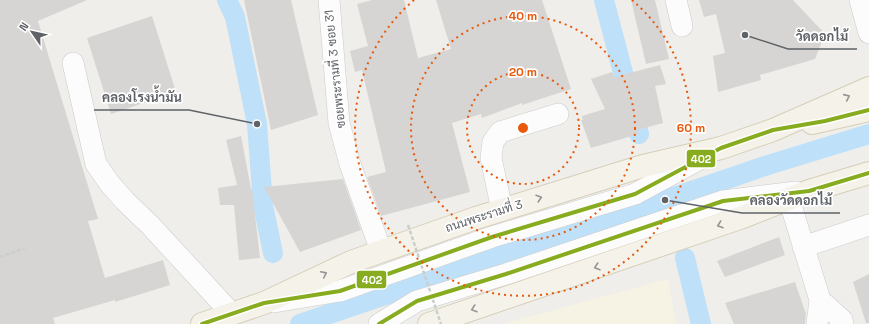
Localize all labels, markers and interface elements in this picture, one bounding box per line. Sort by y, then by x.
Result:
text: 40 m [509,8,537,24]
street label: ซอยพระรามที่ 3 ซอย 31 [318,9,349,129]
north arrow [12,12,52,52]
text: N [16,19,32,33]
callout: วัดดอกไม้ [788,24,857,49]
text: วัดดอกไม้ [796,27,849,45]
text: 20 m [509,64,537,80]
callout: คลองโรงน้ำมัน [94,85,189,110]
text: คลองโรงน้ำมัน [102,85,182,106]
one-way arrow [843,94,850,102]
text: 60 m [677,120,705,136]
centre of rings [516,121,530,135]
line badge: 402 [686,149,716,168]
text: 402 [691,152,712,166]
callout: คลองวัดดอกไม้ [742,188,840,213]
text: คลองวัดดอกไม้ [750,191,833,209]
street label: ถนนพระรามที่ 3 [442,193,525,236]
one-way arrow [535,194,542,203]
one-way arrow [717,220,724,229]
one-way arrow [594,262,601,271]
line badge: 402 [356,270,387,289]
one-way arrow [320,271,328,279]
text: 402 [362,273,383,287]
one-way arrow [470,304,477,312]

